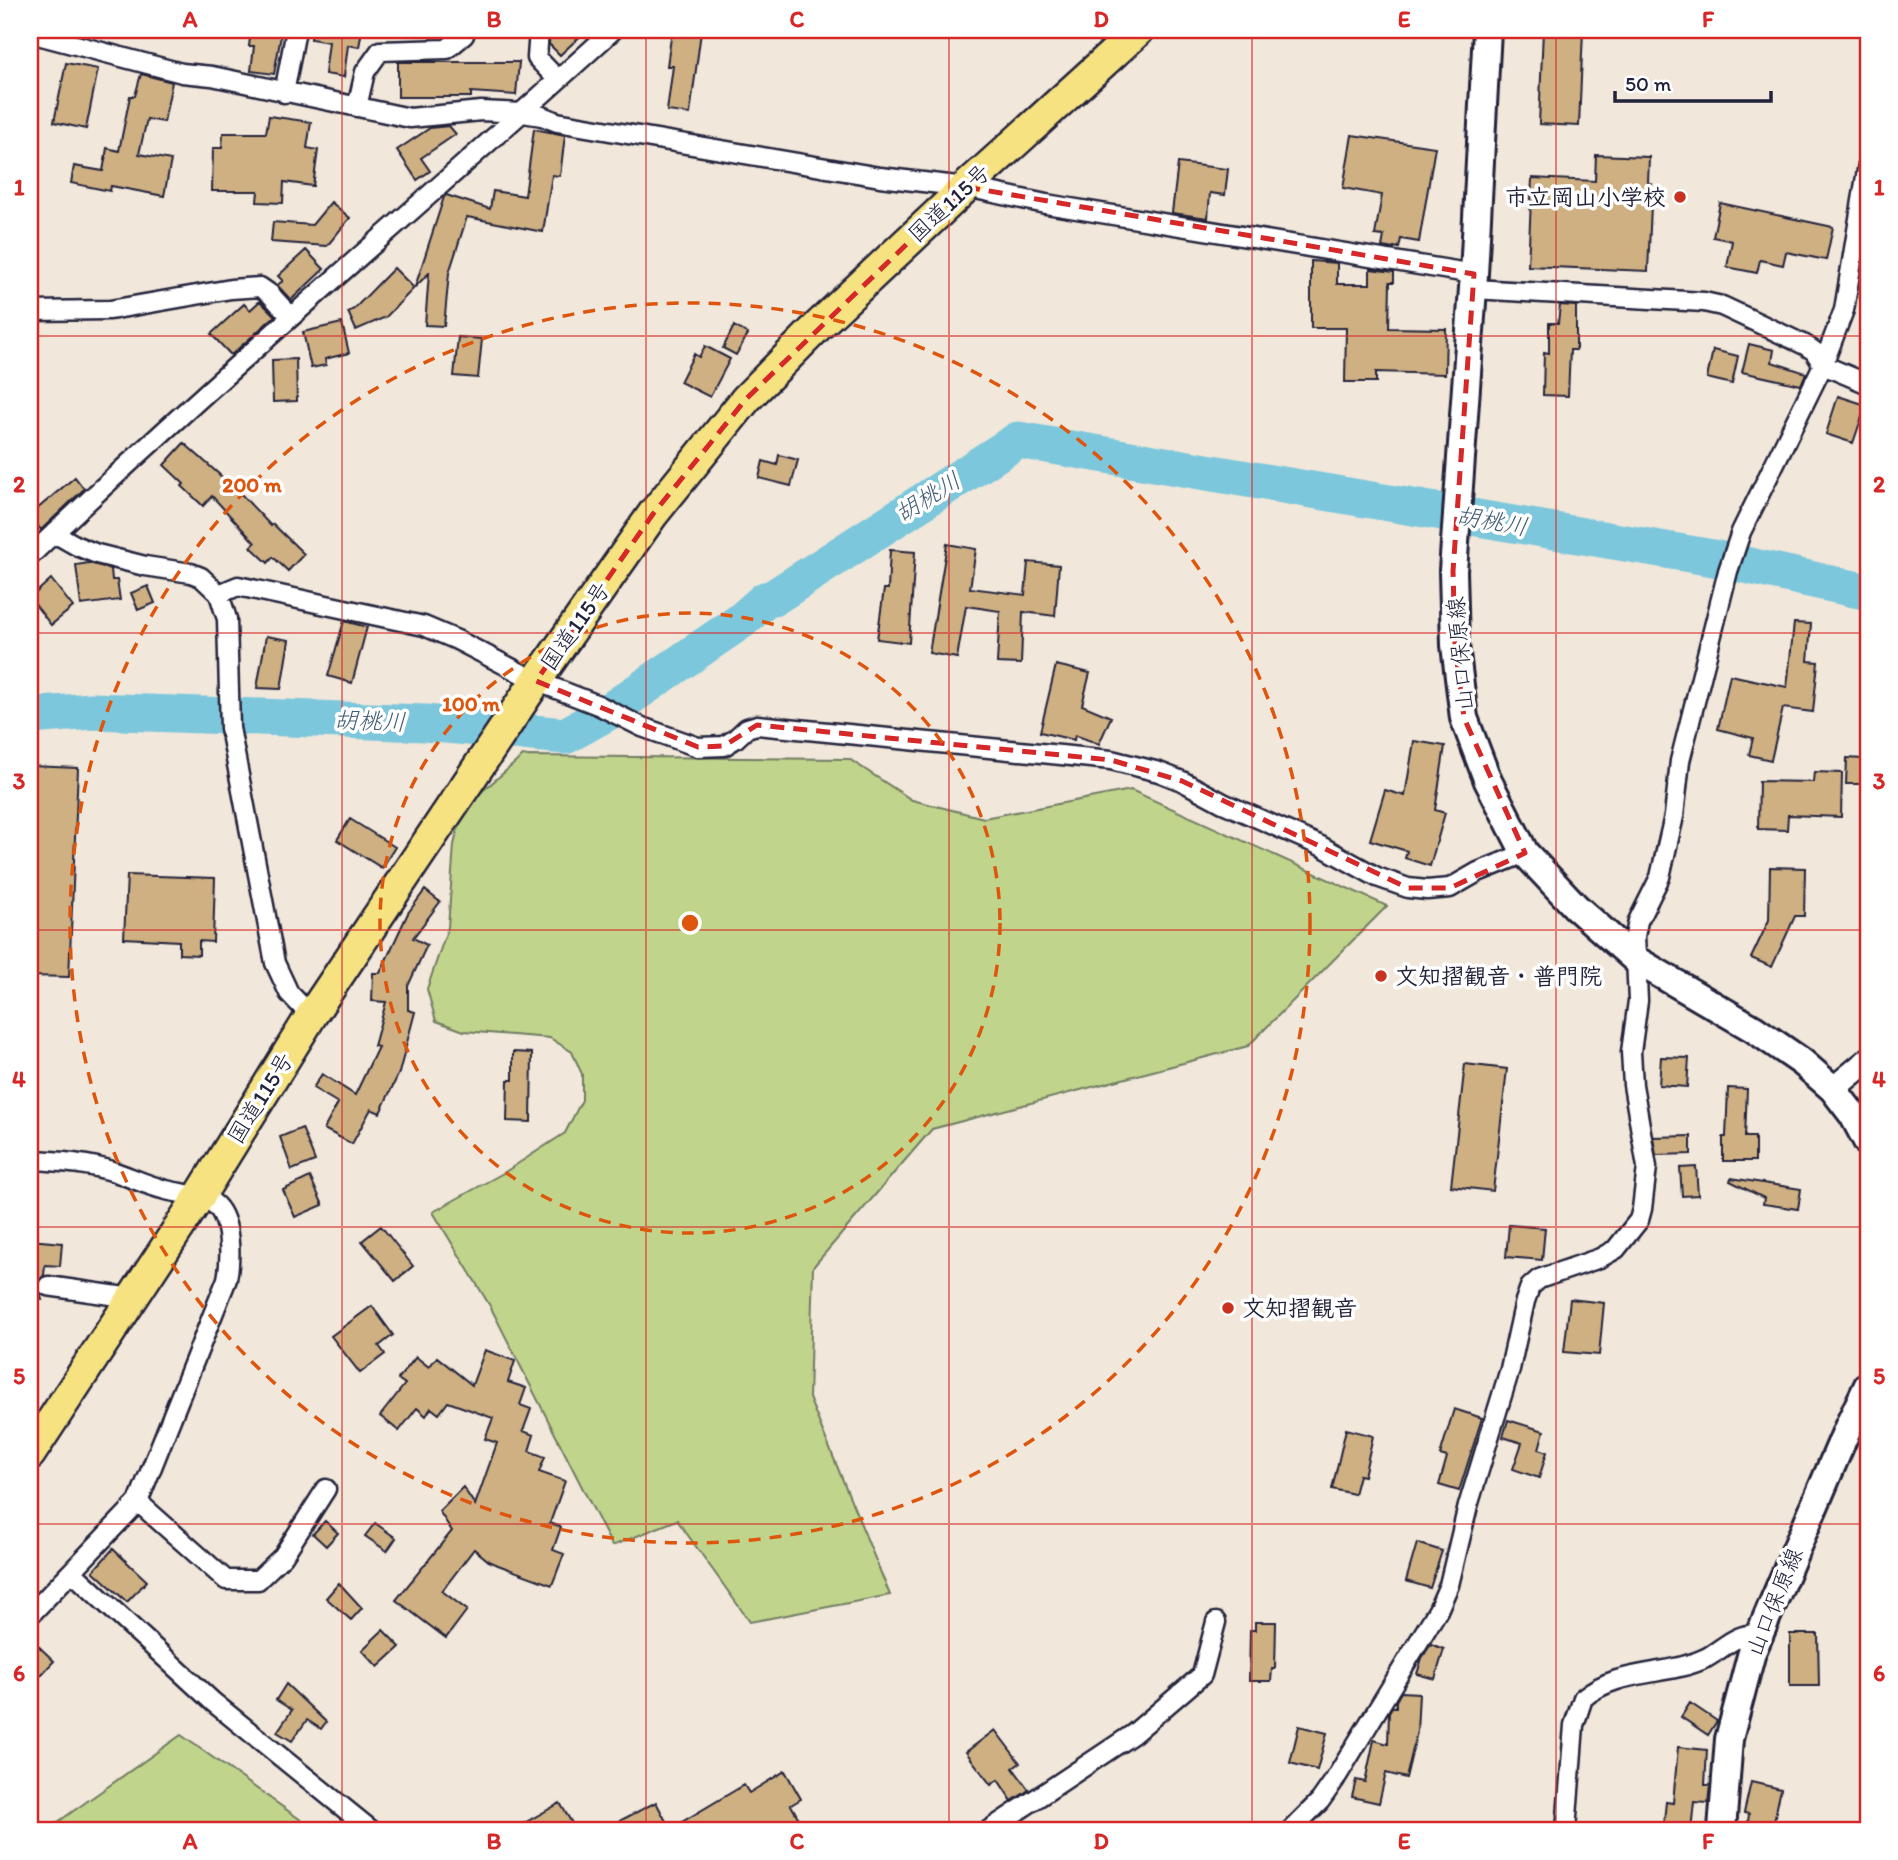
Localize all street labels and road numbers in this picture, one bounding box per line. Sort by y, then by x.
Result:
street label: 国道115号 [902,158,996,248]
street label: 国道115号 [534,576,616,676]
street label: 山口保原線 [1441,595,1479,713]
street label: 国道115号 [221,1047,299,1149]
street label: 山口保原線 [1739,1543,1809,1661]

